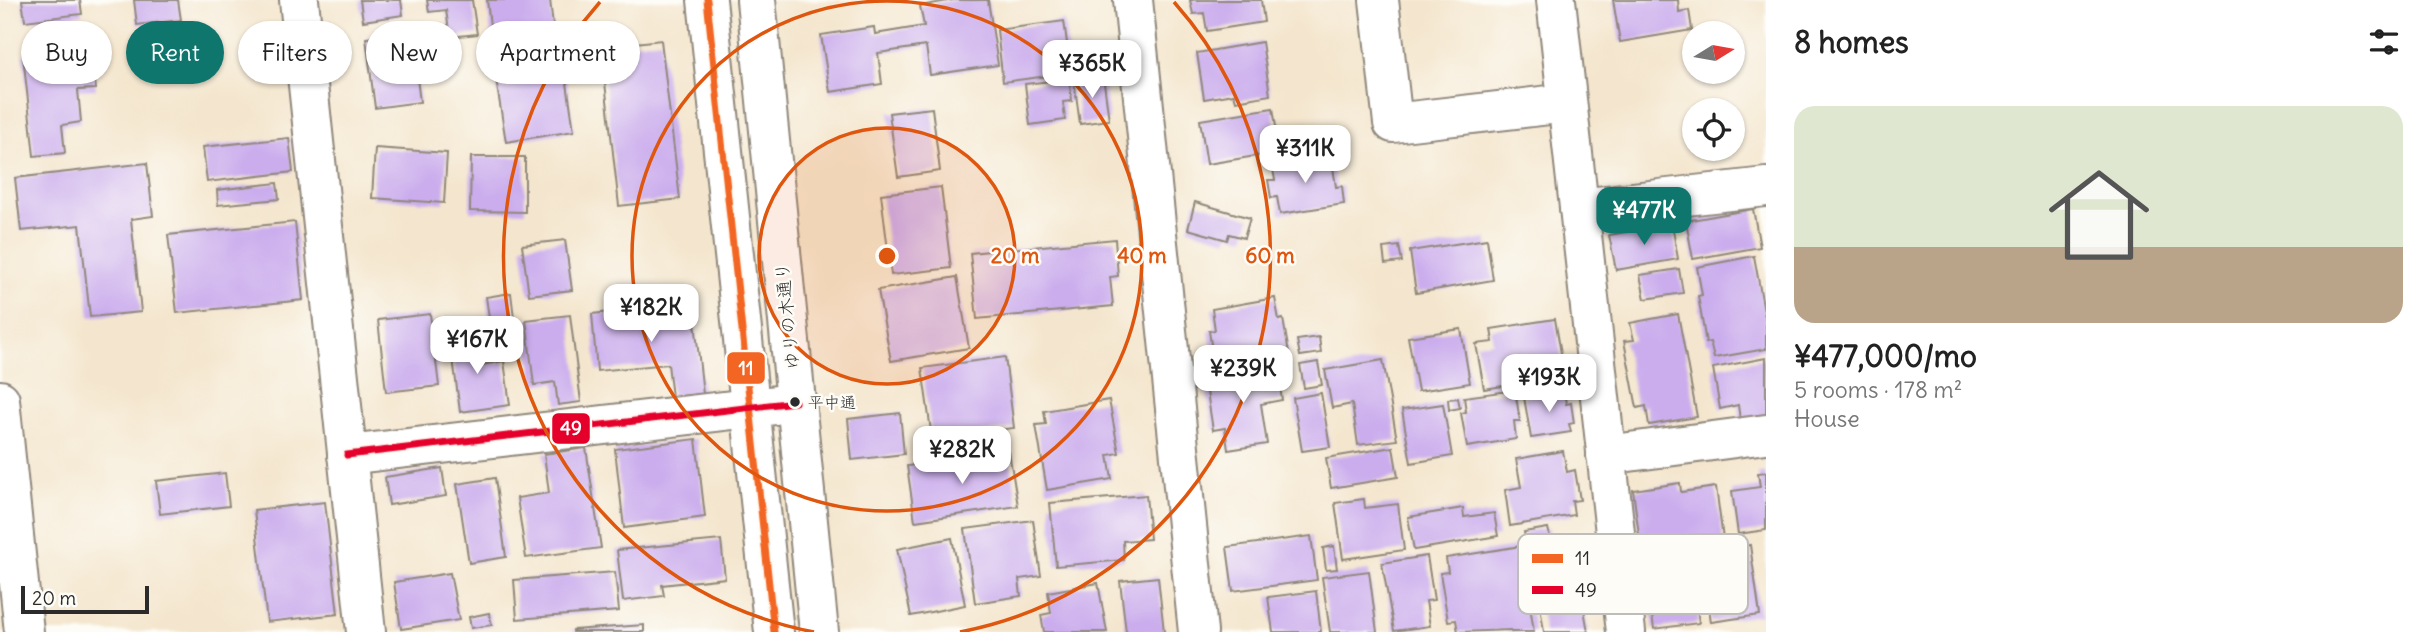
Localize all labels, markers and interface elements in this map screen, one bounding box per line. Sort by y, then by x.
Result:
chip: Buy [21,21,112,84]
chip: Rent [126,21,224,84]
chip: Filters [238,21,352,84]
chip: New [366,21,462,84]
chip: Apartment [476,21,640,84]
north arrow [1682,21,1745,84]
map controls [1682,21,1745,161]
text: 8 homes [1794,23,1909,61]
icon: filters [2365,23,2403,61]
pin: ¥365K [1043,41,1141,100]
text: ¥365K [1058,48,1126,77]
button: locate [1682,98,1745,161]
pin: ¥311K [1256,125,1354,185]
text: ¥311K [1276,133,1334,162]
icon: home [2036,152,2162,278]
pin: ¥477K [1595,188,1693,247]
text: ¥477K [1612,195,1676,224]
text: 20 m [991,242,1040,269]
text: 40 m [1117,242,1167,269]
text: 60 m [1245,242,1295,269]
centre of rings [875,244,899,268]
street label: ゆりの木通り [770,261,804,371]
pin: ¥182K [602,284,700,344]
text: ¥182K [620,292,682,321]
pin: ¥167K [428,316,526,376]
text: ¥167K [446,324,508,353]
text: ¥477,000/mo [1794,337,1977,375]
pin: ¥239K [1194,346,1292,405]
line badge: 11 [726,351,766,385]
text: ¥239K [1210,353,1276,382]
pin: ¥193K [1500,354,1598,414]
text: 11 [738,356,754,380]
text: ¥193K [1517,362,1581,391]
text: 5 rooms · 178 m² [1794,375,1962,404]
place label: 平中通 [808,392,856,412]
marker: 平中通 [788,395,802,409]
text: House [1794,404,1860,433]
line badge: 49 [551,412,591,445]
text: 49 [560,416,582,440]
pin: ¥282K [913,426,1011,486]
text: ¥282K [929,434,995,463]
legend [1518,534,1748,614]
text: 11 [1575,546,1590,570]
text: 49 [1575,578,1597,602]
scale bar [21,583,149,615]
text: 20 m [32,586,76,610]

